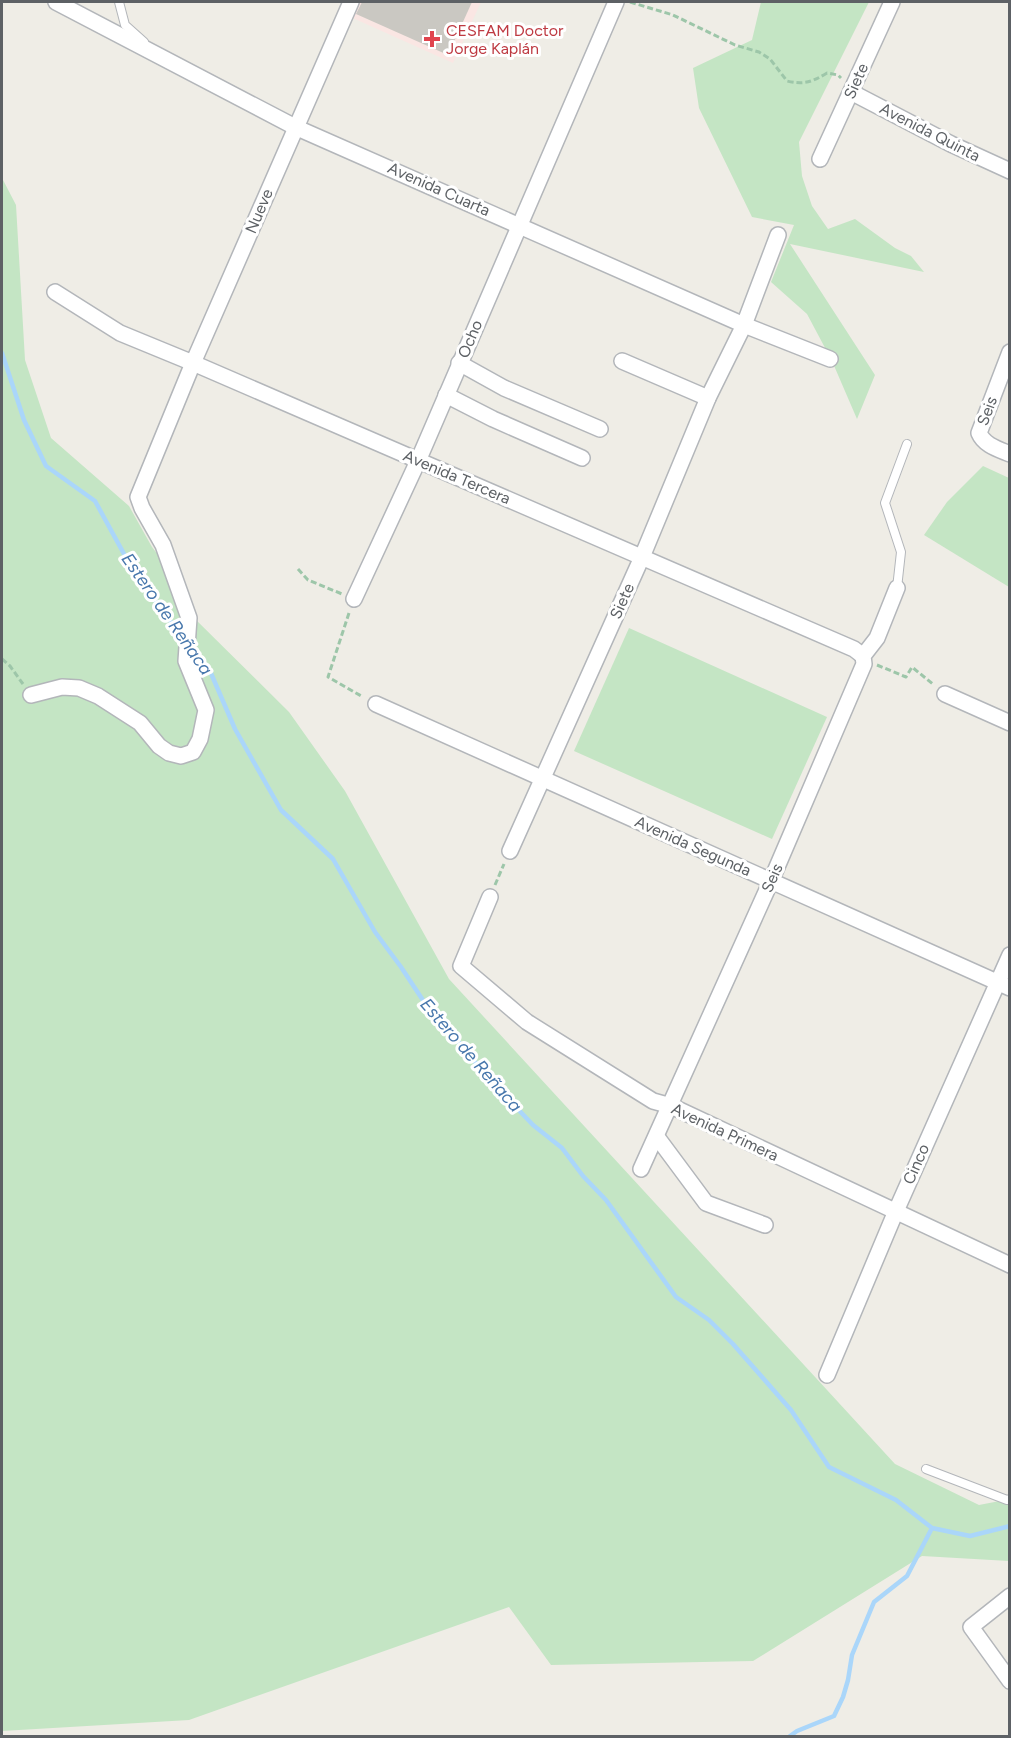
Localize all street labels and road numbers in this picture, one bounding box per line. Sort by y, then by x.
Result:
street label: Siete [840,60,872,102]
street label: Avenida Quinta [877,99,983,165]
street label: Avenida Cuarta [385,158,493,220]
street label: Nueve [241,186,277,236]
street label: Ocho [454,317,486,361]
street label: Seis [973,394,1001,428]
street label: Avenida Tercera [401,446,513,508]
street label: Siete [606,580,638,622]
street label: Avenida Segunda [632,812,754,880]
street label: Seis [757,861,787,895]
street label: Avenida Primera [668,1099,782,1165]
street label: Cinco [899,1141,933,1187]

